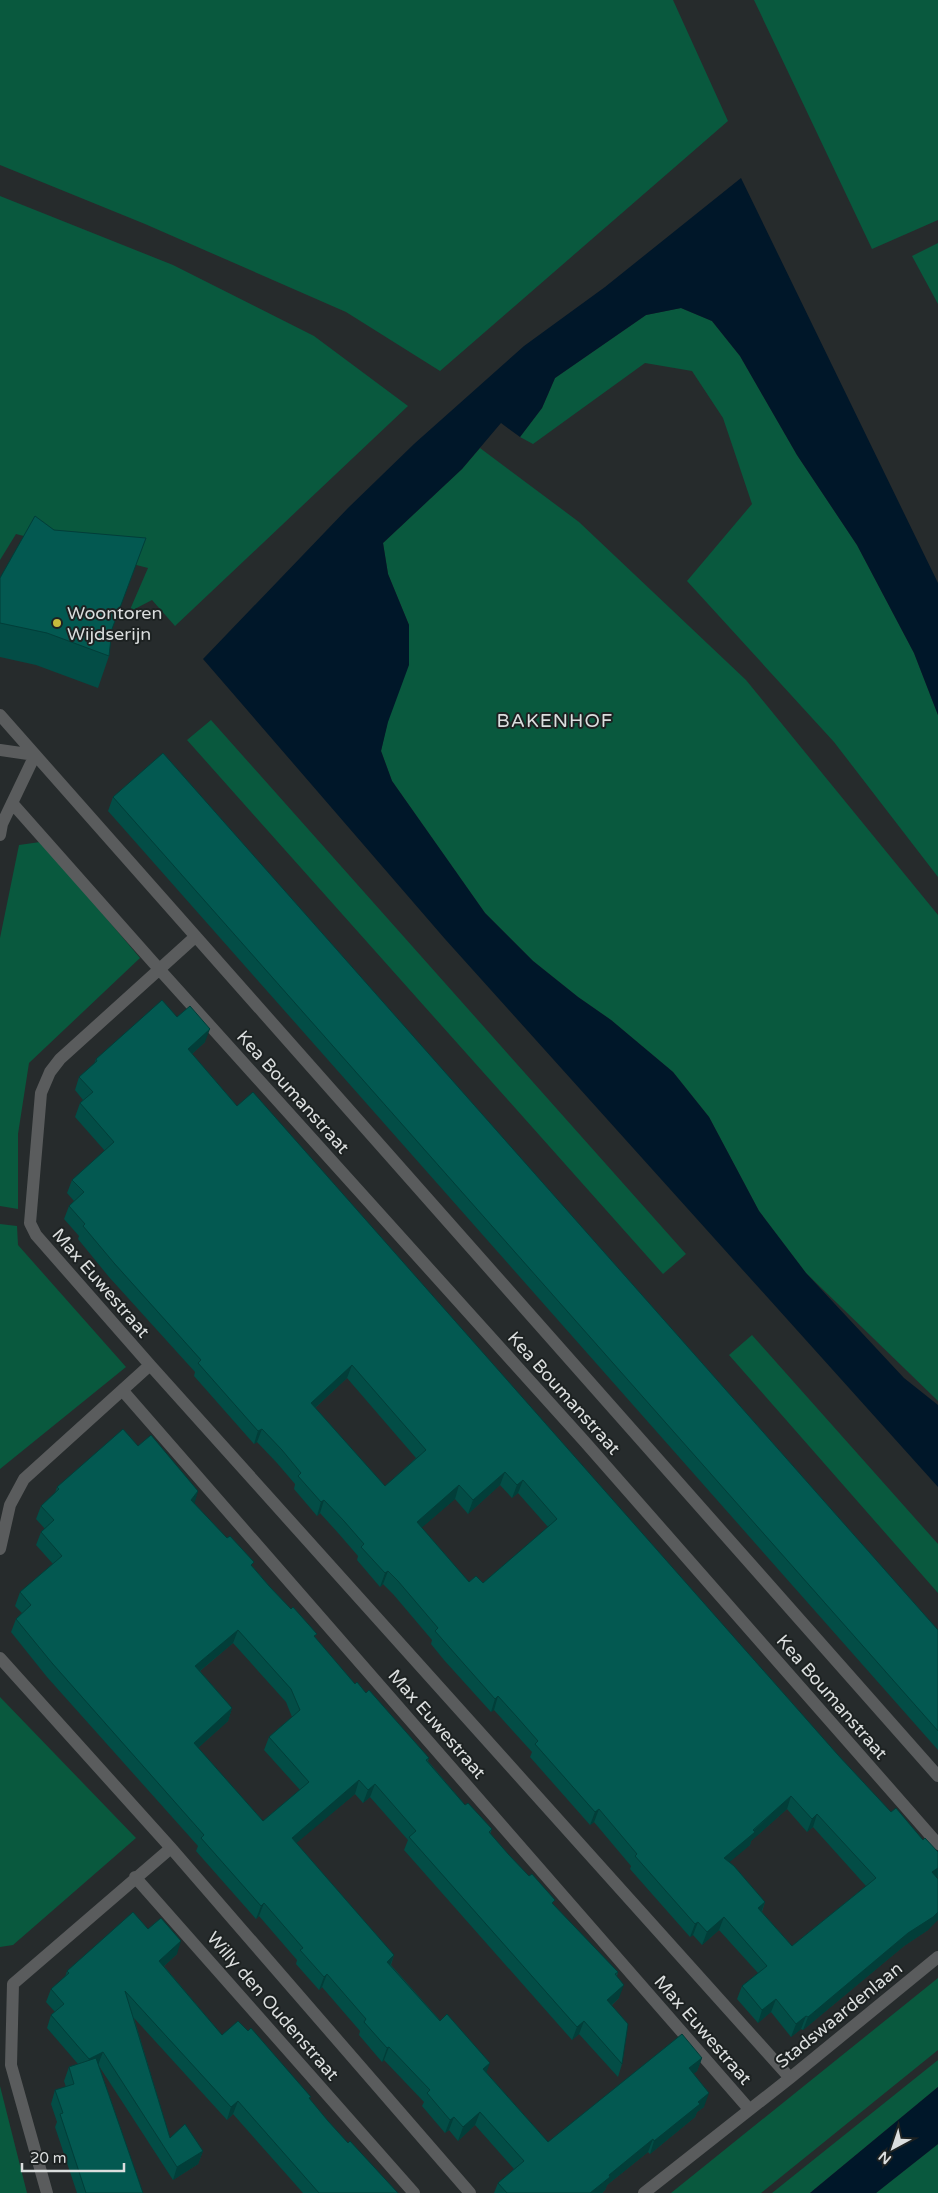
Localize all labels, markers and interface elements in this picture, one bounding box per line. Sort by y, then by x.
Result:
place label: Woontoren Wijdserijn [67,602,163,645]
marker: Woontoren Wijdserijn [51,617,63,629]
district label: BAKENHOF [497,710,613,732]
street label: Kea Boumanstraat [232,1026,354,1158]
street label: Max Euwestraat [48,1224,155,1342]
street label: Kea Boumanstraat [503,1327,625,1459]
street label: Kea Boumanstraat [772,1630,892,1764]
street label: Max Euwestraat [384,1665,491,1783]
street label: Willy den Oudenstraat [202,1927,344,2085]
street label: Stadswaardenlaan [771,1957,907,2073]
street label: Max Euwestraat [650,1971,757,2089]
north arrow [868,2123,918,2173]
scale bar [22,2140,125,2172]
text: N [875,2147,895,2168]
text: 20 m [30,2149,67,2167]

